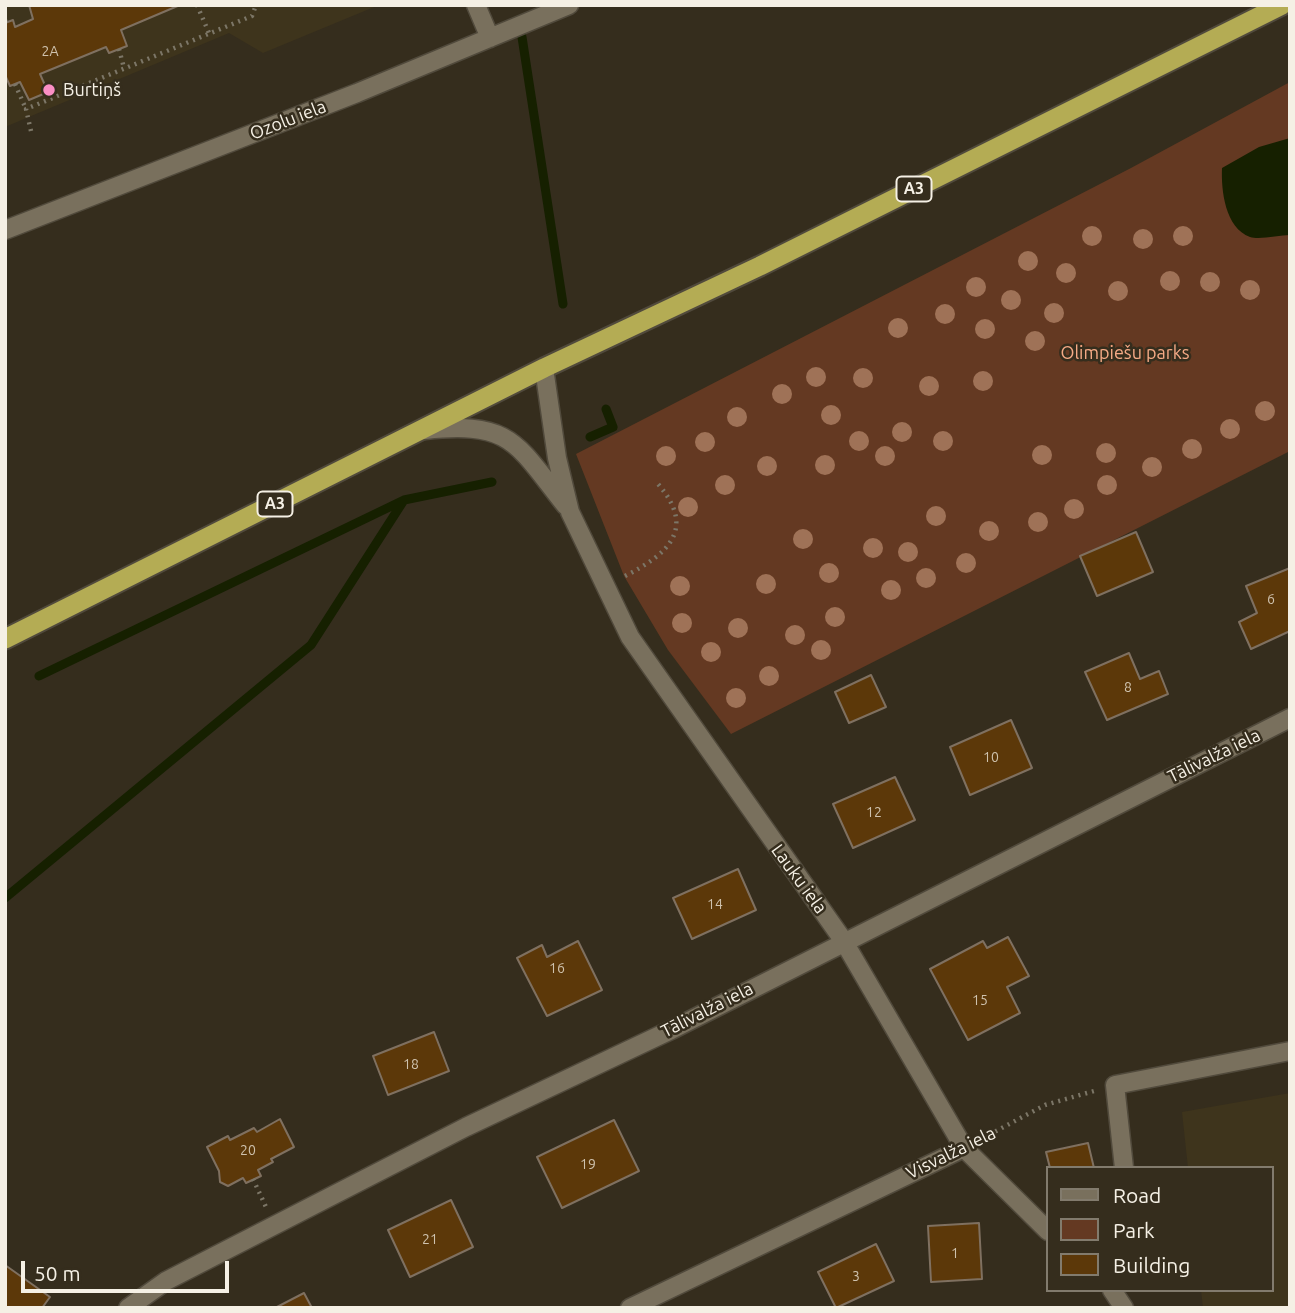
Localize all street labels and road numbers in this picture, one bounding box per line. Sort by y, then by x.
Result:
street label: Ozolu iela [247,96,329,144]
road number: A3 [897,176,932,202]
road number: A3 [258,491,292,516]
street label: Tālivalža iela [1164,724,1264,788]
street label: Lauku iela [767,840,831,918]
street label: Tālivalža iela [657,978,757,1042]
street label: Visvalža iela [903,1122,999,1184]

